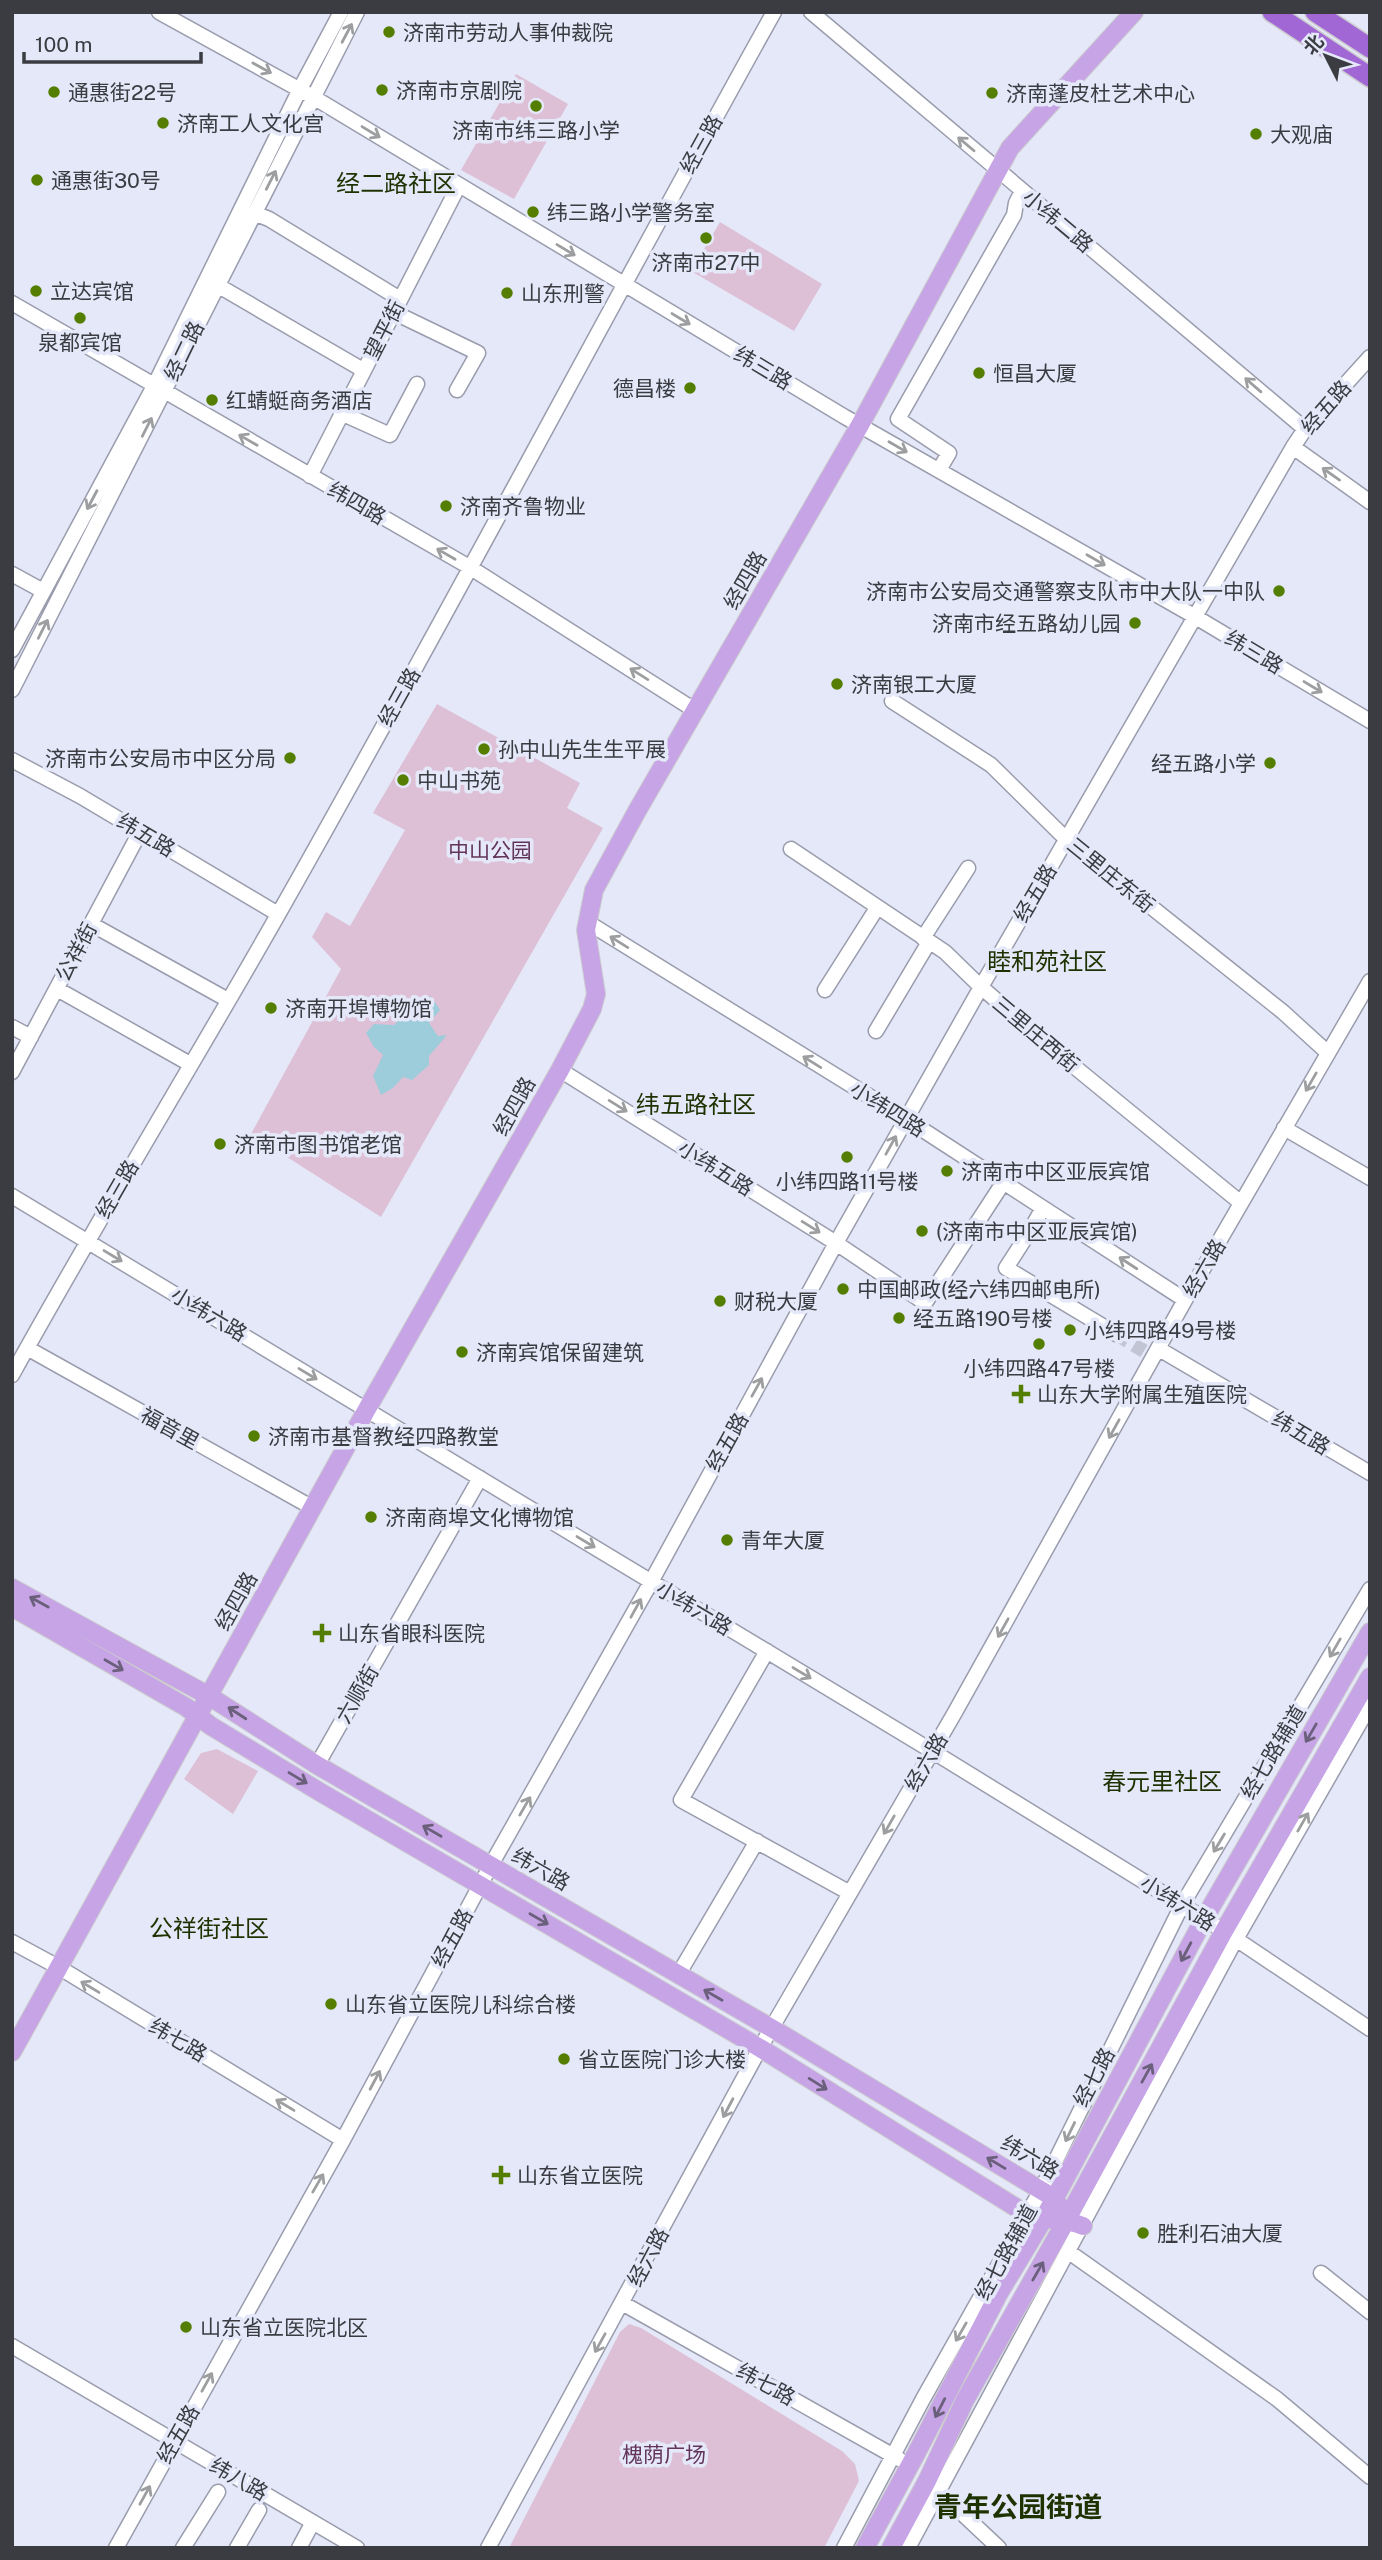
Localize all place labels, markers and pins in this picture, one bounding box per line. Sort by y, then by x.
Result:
place label: 济南市劳动人事仲裁院 [403,20,613,45]
marker: 济南市劳动人事仲裁院 [381,24,397,40]
place label: 济南市京剧院 [396,78,522,103]
place label: 通惠街22号 [68,80,177,105]
place label: 济南蓬皮杜艺术中心 [1006,81,1195,106]
marker: 济南市京剧院 [374,82,390,98]
marker: 通惠街22号 [46,84,62,100]
marker: 济南蓬皮杜艺术中心 [984,85,1000,101]
marker: 济南市纬三路小学 [528,98,544,114]
place label: 济南工人文化宫 [177,111,324,136]
marker: 济南工人文化宫 [155,115,171,131]
place label: 济南市纬三路小学 [452,118,620,143]
place label: 大观庙 [1270,122,1333,147]
marker: 大观庙 [1248,126,1264,142]
place label: 通惠街30号 [51,168,161,193]
marker: 通惠街30号 [29,172,45,188]
place label: 纬三路小学警务室 [547,200,715,225]
marker: 纬三路小学警务室 [525,204,541,220]
marker: 济南市27中 [698,230,714,246]
place label: 济南市27中 [651,250,761,275]
place label: 立达宾馆 [50,279,134,304]
place label: 山东刑警 [521,281,605,306]
marker: 立达宾馆 [28,283,44,299]
marker: 山东刑警 [499,285,515,301]
marker: 泉都宾馆 [72,310,88,326]
place label: 泉都宾馆 [38,330,122,355]
place label: 恒昌大厦 [993,361,1077,386]
marker: 恒昌大厦 [971,365,987,381]
place label: 德昌楼 [613,376,676,401]
marker: 德昌楼 [682,380,698,396]
place label: 红蜻蜓商务酒店 [226,388,373,413]
marker: 红蜻蜓商务酒店 [204,392,220,408]
place label: 济南齐鲁物业 [460,494,586,519]
marker: 济南齐鲁物业 [438,498,454,514]
place label: 济南市公安局交通警察支队市中大队一中队 [866,579,1265,604]
marker: 济南市公安局交通警察支队市中大队一中队 [1271,583,1287,599]
place label: 济南市经五路幼儿园 [932,611,1121,636]
marker: 济南市经五路幼儿园 [1127,615,1143,631]
place label: 济南银工大厦 [851,672,977,697]
marker: 济南银工大厦 [829,676,845,692]
place label: 孙中山先生生平展 [498,737,666,762]
marker: 孙中山先生生平展 [476,741,492,757]
place label: 济南市公安局市中区分局 [45,746,276,771]
marker: 济南市公安局市中区分局 [282,750,298,766]
place label: 经五路小学 [1151,751,1256,776]
marker: 经五路小学 [1262,755,1278,771]
place label: 中山书苑 [417,768,501,793]
marker: 中山书苑 [395,772,411,788]
place label: 济南开埠博物馆 [285,996,432,1021]
marker: 济南开埠博物馆 [263,1000,279,1016]
place label: 济南市图书馆老馆 [234,1132,402,1157]
marker: 济南市图书馆老馆 [212,1136,228,1152]
marker: 小纬四路11号楼 [839,1149,855,1165]
place label: 济南市中区亚辰宾馆 [961,1159,1150,1184]
marker: 济南市中区亚辰宾馆 [939,1163,955,1179]
place label: 小纬四路11号楼 [775,1169,919,1194]
place label: (济南市中区亚辰宾馆) [936,1219,1138,1244]
marker: (济南市中区亚辰宾馆) [914,1223,930,1239]
place label: 中国邮政(经六纬四邮电所) [857,1277,1101,1302]
marker: 中国邮政(经六纬四邮电所) [835,1281,851,1297]
place label: 财税大厦 [734,1289,818,1314]
marker: 财税大厦 [712,1293,728,1309]
place label: 经五路190号楼 [913,1306,1052,1331]
marker: 经五路190号楼 [891,1310,907,1326]
place label: 小纬四路49号楼 [1084,1318,1236,1343]
marker: 小纬四路49号楼 [1062,1322,1078,1338]
marker: 小纬四路47号楼 [1031,1336,1047,1352]
place label: 济南宾馆保留建筑 [476,1340,644,1365]
marker: 济南宾馆保留建筑 [454,1344,470,1360]
place label: 小纬四路47号楼 [963,1356,1115,1381]
place label: 山东大学附属生殖医院 [1037,1382,1247,1407]
marker: 山东大学附属生殖医院 [1011,1384,1031,1404]
place label: 济南市基督教经四路教堂 [268,1424,499,1449]
marker: 济南市基督教经四路教堂 [246,1428,262,1444]
place label: 济南商埠文化博物馆 [385,1505,574,1530]
marker: 济南商埠文化博物馆 [363,1509,379,1525]
place label: 青年大厦 [741,1528,825,1553]
marker: 青年大厦 [719,1532,735,1548]
place label: 山东省眼科医院 [338,1621,485,1646]
marker: 山东省眼科医院 [312,1623,332,1643]
place label: 山东省立医院儿科综合楼 [345,1992,576,2017]
marker: 山东省立医院儿科综合楼 [323,1996,339,2012]
place label: 省立医院门诊大楼 [578,2047,746,2072]
marker: 省立医院门诊大楼 [556,2051,572,2067]
place label: 山东省立医院 [517,2163,643,2188]
marker: 山东省立医院 [491,2165,511,2185]
place label: 胜利石油大厦 [1157,2221,1283,2246]
marker: 胜利石油大厦 [1135,2225,1151,2241]
place label: 山东省立医院北区 [200,2315,368,2340]
marker: 山东省立医院北区 [178,2319,194,2335]

